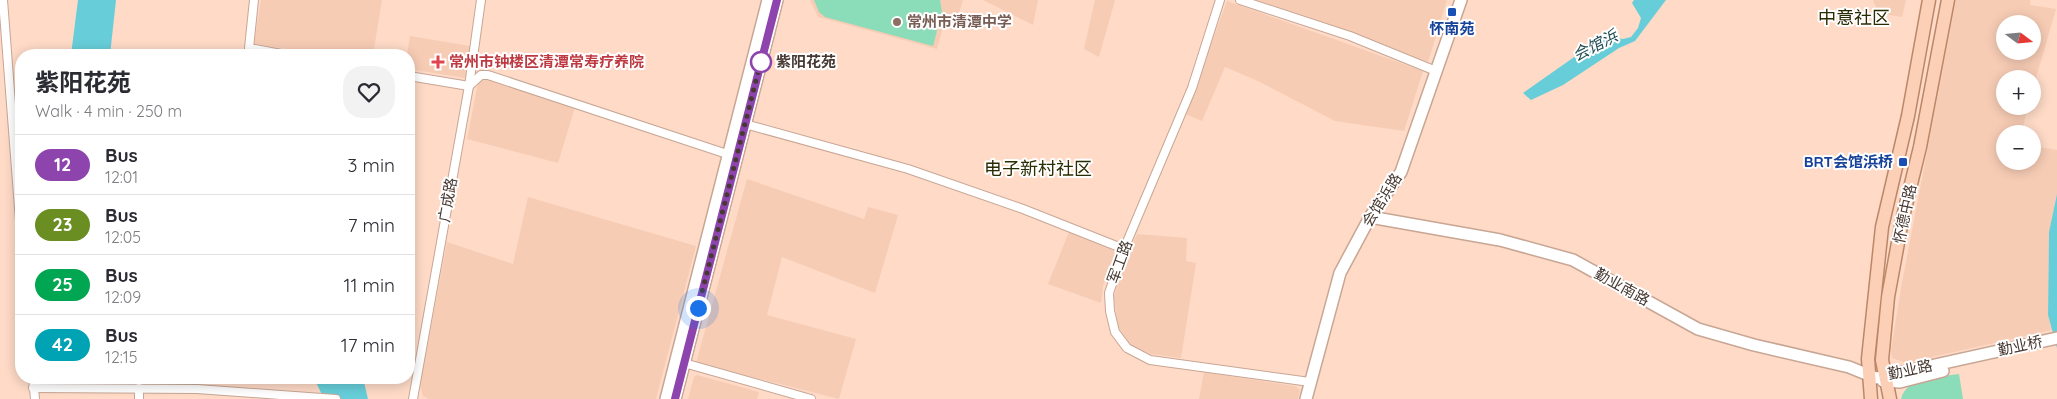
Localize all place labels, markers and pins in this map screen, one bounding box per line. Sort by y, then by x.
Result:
marker: 怀南苑 [1446,6,1458,18]
place label: 常州市清潭中学 [907,12,1012,31]
marker: 常州市清潭中学 [891,16,903,28]
place label: 怀南苑 [1429,19,1475,38]
marker: 紫阳花苑 [750,51,772,73]
place label: 常州市钟楼区清潭常寿疗养院 [449,52,644,71]
place label: 紫阳花苑 [776,52,836,71]
marker: 常州市钟楼区清潭常寿疗养院 [431,55,445,69]
place label: BRT会馆浜桥 [1804,152,1893,171]
marker: BRT会馆浜桥 [1897,156,1909,168]

